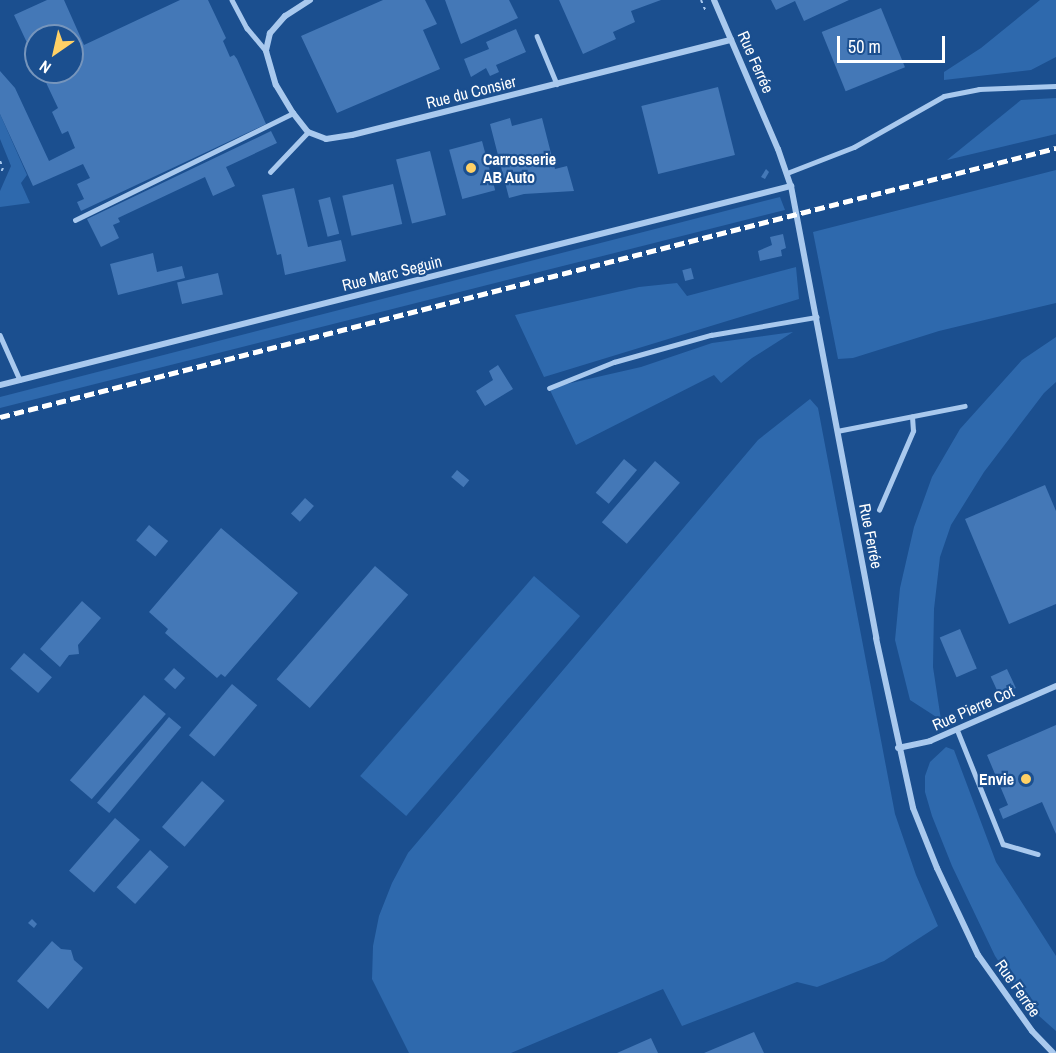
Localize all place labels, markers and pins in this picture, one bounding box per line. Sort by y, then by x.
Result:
place label: Carrosserie AB Auto [483,149,556,187]
marker: Carrosserie AB Auto [464,161,478,175]
place label: Envie [979,769,1014,789]
marker: Envie [1019,772,1033,786]

